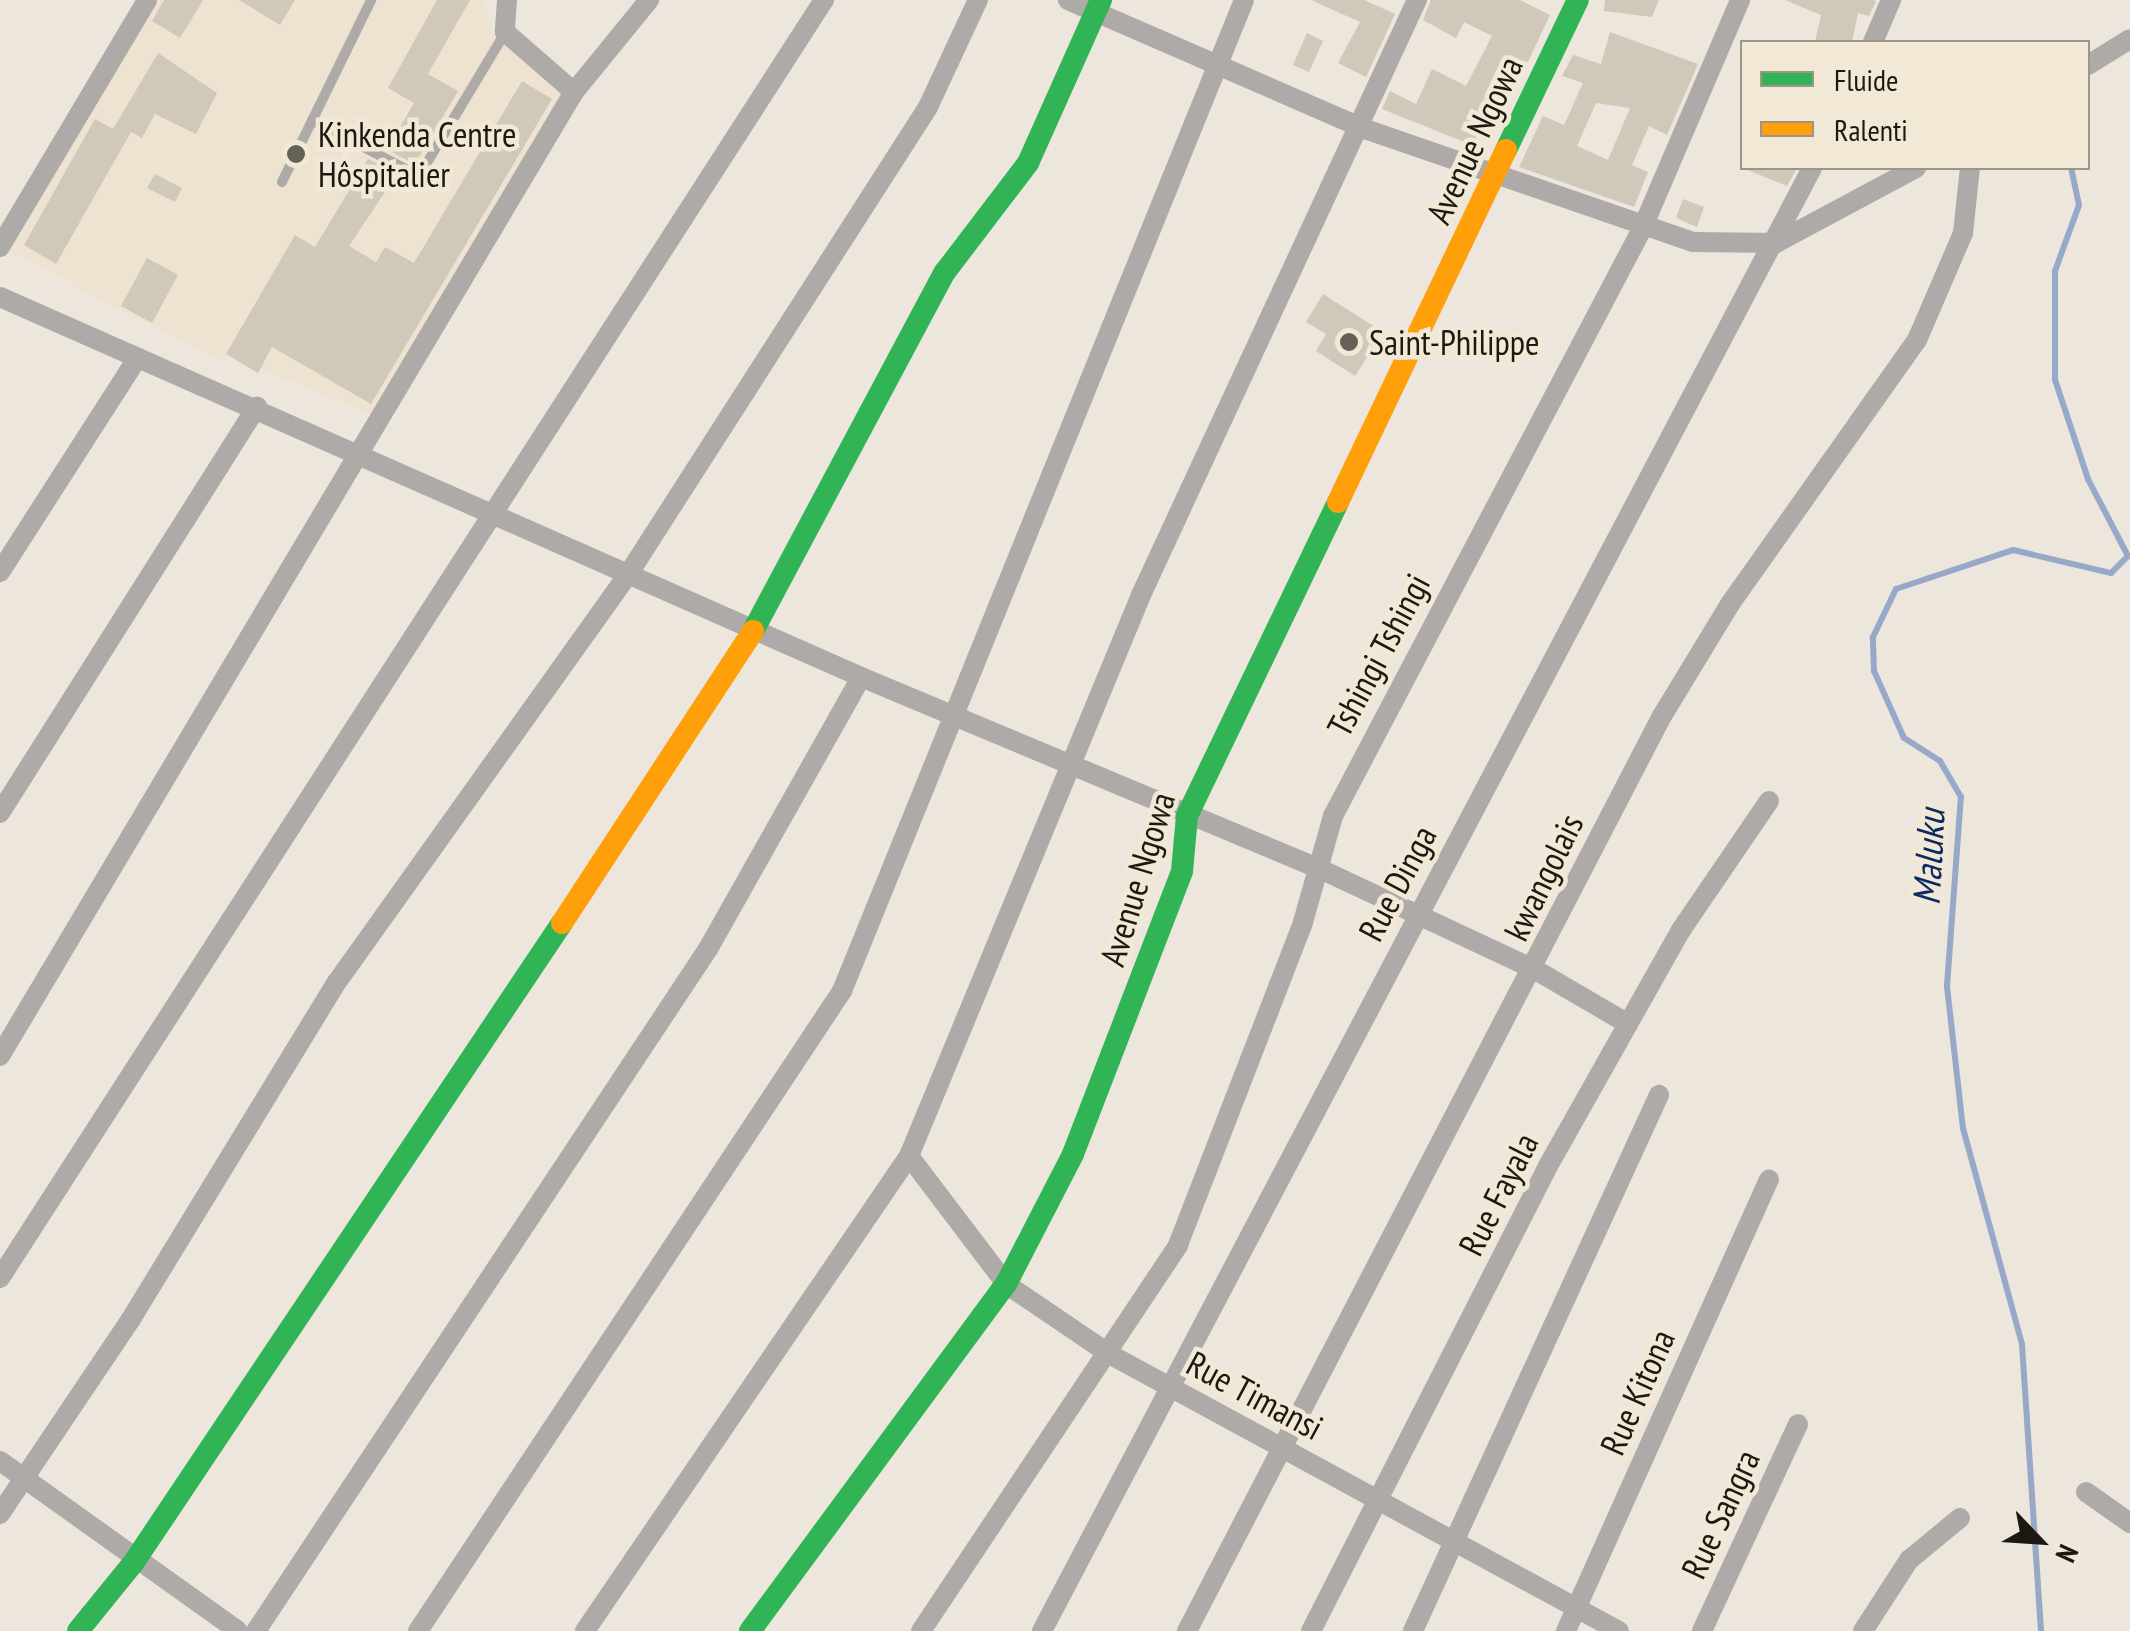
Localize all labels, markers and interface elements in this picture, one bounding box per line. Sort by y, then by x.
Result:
legend [1740,40,2090,170]
street label: Avenue Ngowa [1417,50,1531,230]
text: Fluide [1834,60,1898,99]
text: Ralenti [1834,110,1908,149]
place label: Kinkenda Centre Hôspitalier [318,113,516,195]
marker: Kinkenda Centre Hôspitalier [283,141,309,167]
place label: Saint-Philippe [1369,321,1539,363]
marker: Saint-Philippe [1338,331,1360,353]
street label: Tshingi Tshingi [1318,566,1438,744]
street label: Avenue Ngowa [1091,787,1183,971]
street label: kwangolais [1494,807,1592,947]
water label: Maluku [1903,808,1953,906]
street label: Rue Dinga [1349,818,1445,948]
street label: Rue Fayala [1449,1126,1547,1262]
street label: Rue Kitona [1591,1323,1683,1461]
street label: Rue Timansi [1180,1342,1330,1448]
street label: Rue Sangra [1672,1443,1768,1585]
north arrow [1990,1491,2090,1591]
text: N [2048,1539,2088,1569]

